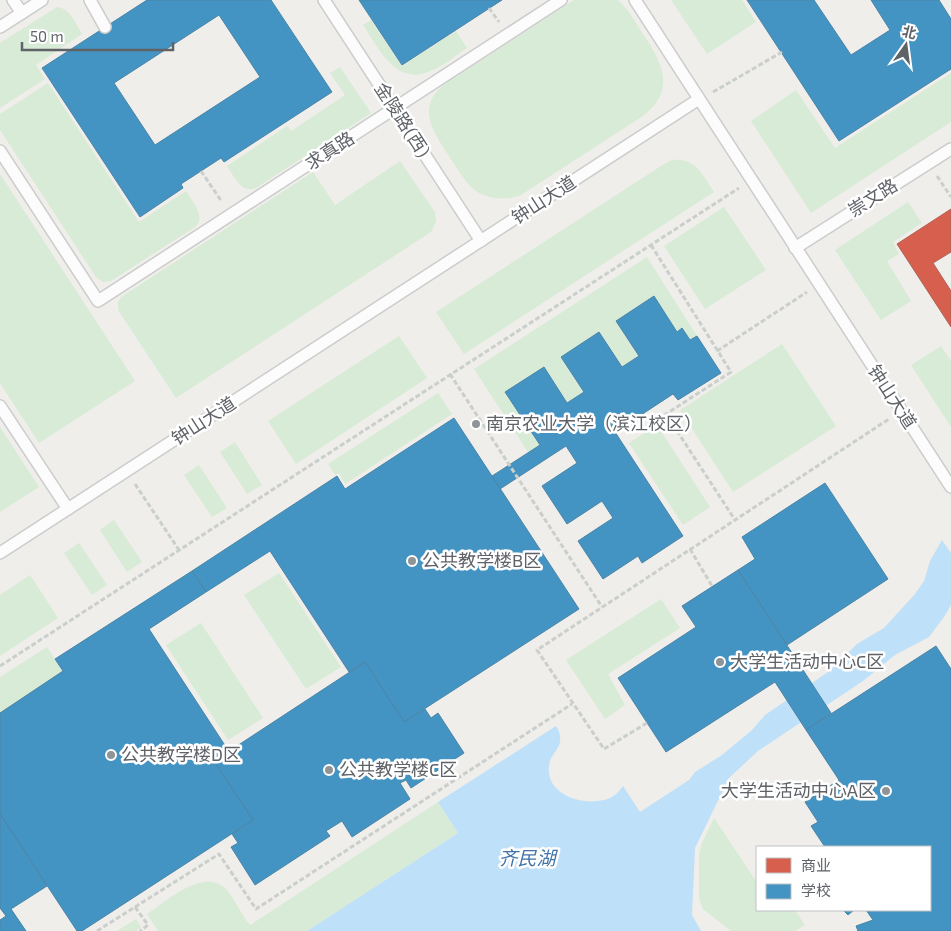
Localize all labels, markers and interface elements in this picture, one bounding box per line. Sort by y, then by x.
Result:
scale bar [22,20,174,52]
north arrow [881,20,931,70]
text: 北 [900,22,918,42]
text: 50 m [30,27,64,45]
street label: 金陵路(西) [370,78,435,161]
street label: 求真路 [301,126,358,174]
street label: 钟山大道 [507,170,580,228]
street label: 崇文路 [844,174,901,221]
street label: 钟山大道 [864,360,922,433]
street label: 钟山大道 [167,391,240,449]
place label: 南京农业大学（滨江校区） [486,412,702,434]
marker: 南京农业大学（滨江校区） [470,418,482,430]
place label: 公共教学楼B区 [422,549,541,571]
marker: 公共教学楼B区 [406,555,418,567]
place label: 大学生活动中心C区 [730,650,884,672]
marker: 大学生活动中心C区 [714,656,726,668]
place label: 公共教学楼D区 [121,743,241,765]
marker: 公共教学楼D区 [105,749,117,761]
place label: 公共教学楼C区 [339,758,457,780]
marker: 公共教学楼C区 [323,764,335,776]
place label: 大学生活动中心A区 [721,779,876,801]
marker: 大学生活动中心A区 [880,785,892,797]
water label: 齐民湖 [498,846,558,869]
legend [756,846,931,911]
text: 商业 [801,856,831,874]
text: 学校 [801,881,831,899]

